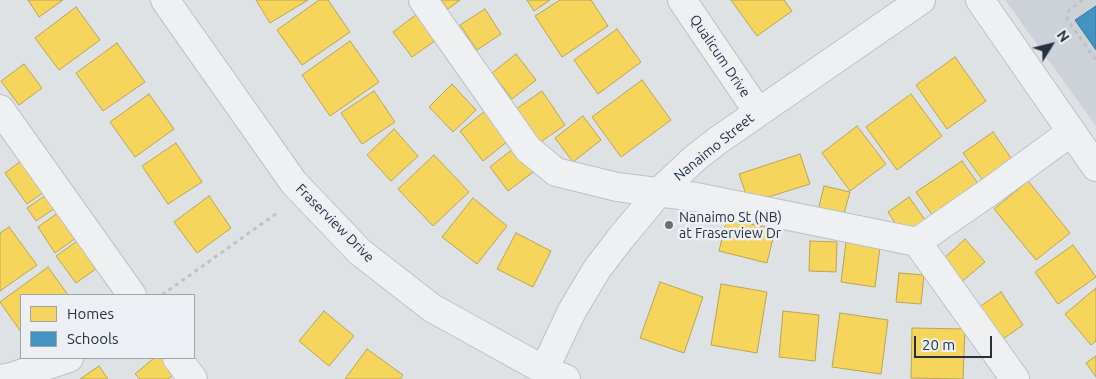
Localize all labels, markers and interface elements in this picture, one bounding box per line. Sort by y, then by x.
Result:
street label: Qualicum Drive [686,12,754,100]
north arrow [1026,20,1076,70]
text: N [1054,27,1073,45]
street label: Nanaimo Street [670,110,758,184]
street label: Fraserview Drive [292,180,378,266]
place label: Nanaimo St (NB) at Fraserview Dr [679,209,782,242]
marker: Nanaimo St (NB) at Fraserview Dr [663,219,675,231]
legend [20,294,195,359]
text: Homes [67,305,114,322]
scale bar [916,326,994,358]
text: Schools [67,330,118,347]
text: 20 m [922,336,955,353]

